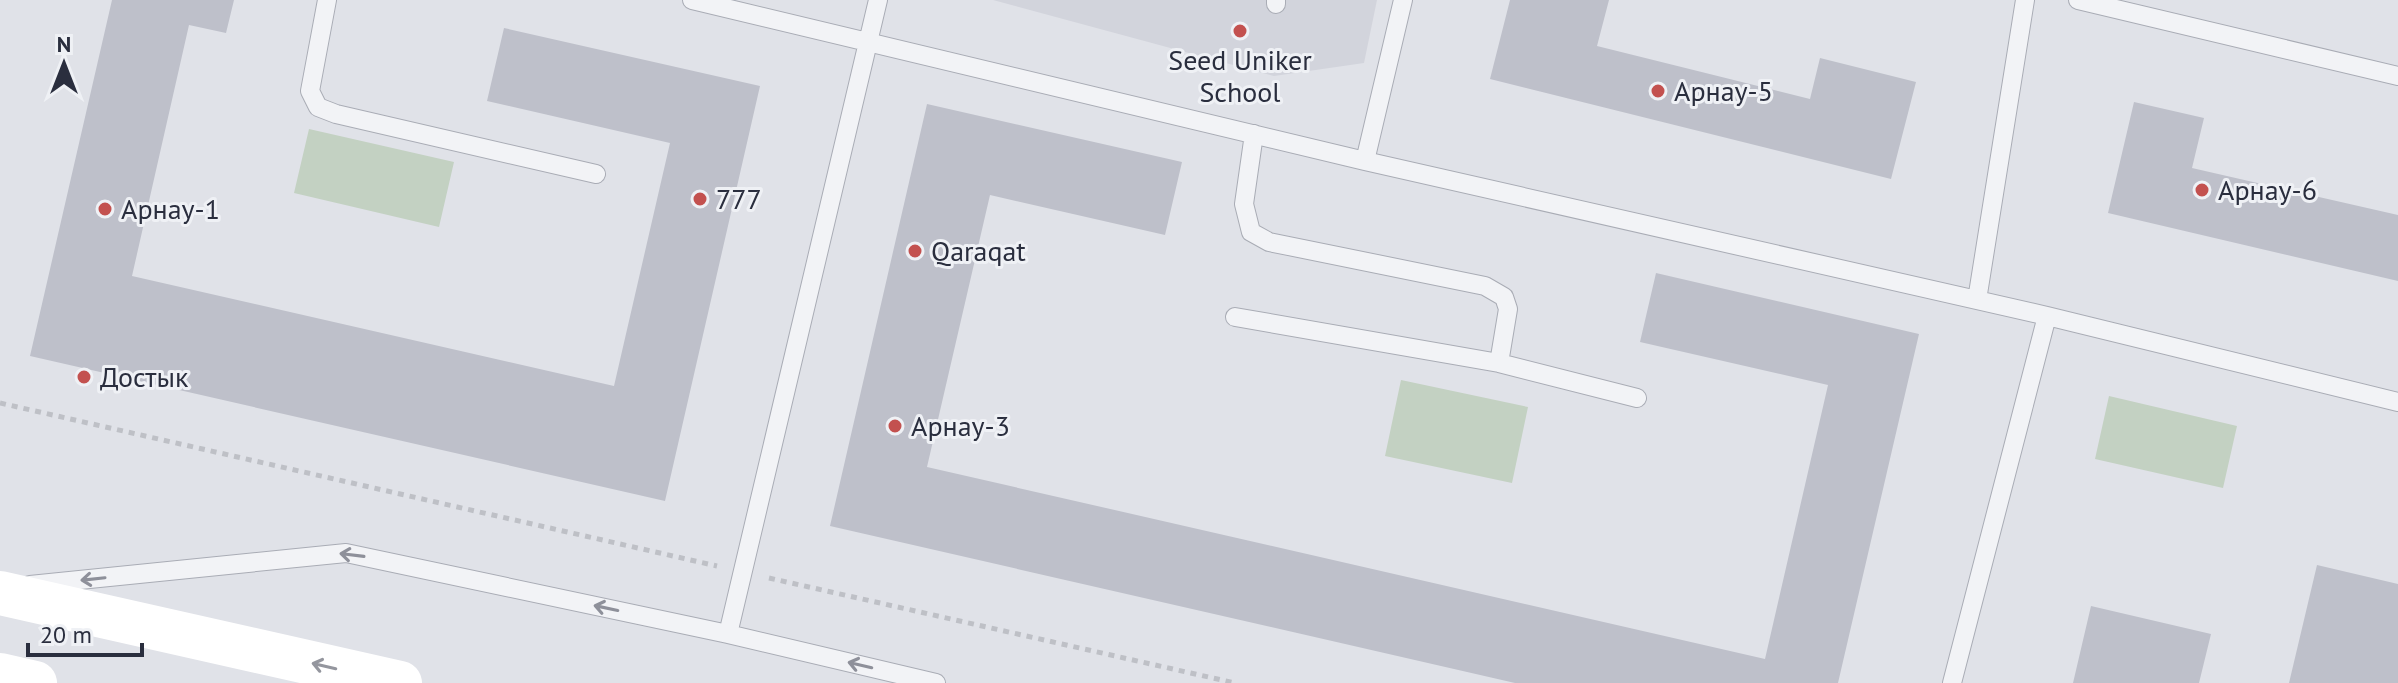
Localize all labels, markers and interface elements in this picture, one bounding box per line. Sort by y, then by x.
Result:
marker: Seed Uniker School [1231,22,1249,40]
north arrow [24,24,104,104]
text: N [57,30,71,58]
place label: Seed Uniker School [1168,41,1312,110]
place label: Арнау-5 [1674,72,1773,109]
marker: Арнау-5 [1649,82,1667,100]
place label: Арнау-6 [2218,171,2317,208]
place label: 777 [716,180,762,217]
marker: Арнау-6 [2193,181,2211,199]
place label: Арнау-1 [121,190,220,227]
marker: 777 [691,190,709,208]
marker: Арнау-1 [96,200,114,218]
place label: Qaraqat [931,232,1026,269]
marker: Qaraqat [906,242,924,260]
place label: Достык [100,358,189,395]
marker: Достык [75,368,93,386]
place label: Арнау-3 [911,407,1010,444]
marker: Арнау-3 [886,417,904,435]
one-way arrow [339,547,365,562]
one-way arrow [80,571,107,586]
one-way arrow [594,600,619,615]
scale bar [28,607,142,657]
text: 20 m [40,619,92,650]
one-way arrow [847,657,873,672]
one-way arrow [312,658,337,673]

